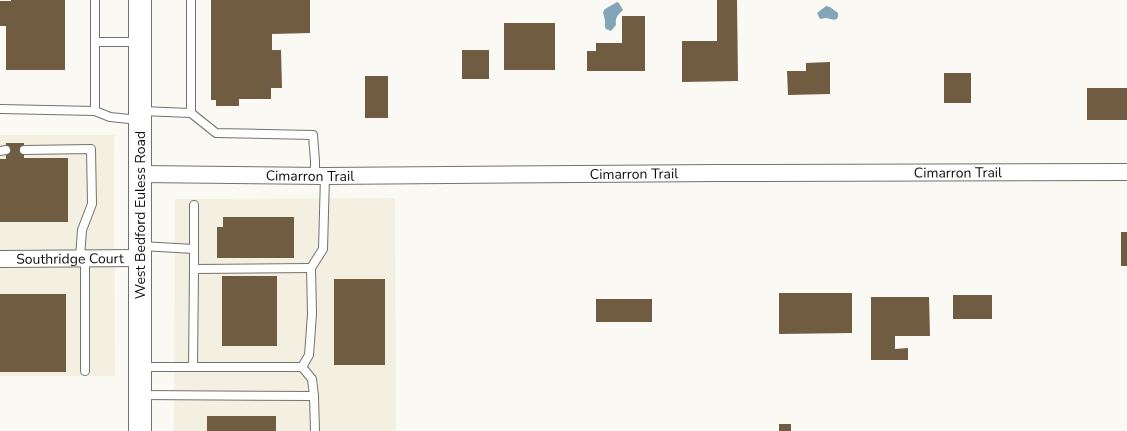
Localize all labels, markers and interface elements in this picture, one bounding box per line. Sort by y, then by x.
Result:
street label: West Bedford Euless Road [131,131,150,299]
street label: Cimarron Trail [914,163,1003,182]
street label: Cimarron Trail [590,164,679,183]
street label: Cimarron Trail [266,166,355,186]
street label: Southridge Court [16,249,124,268]

